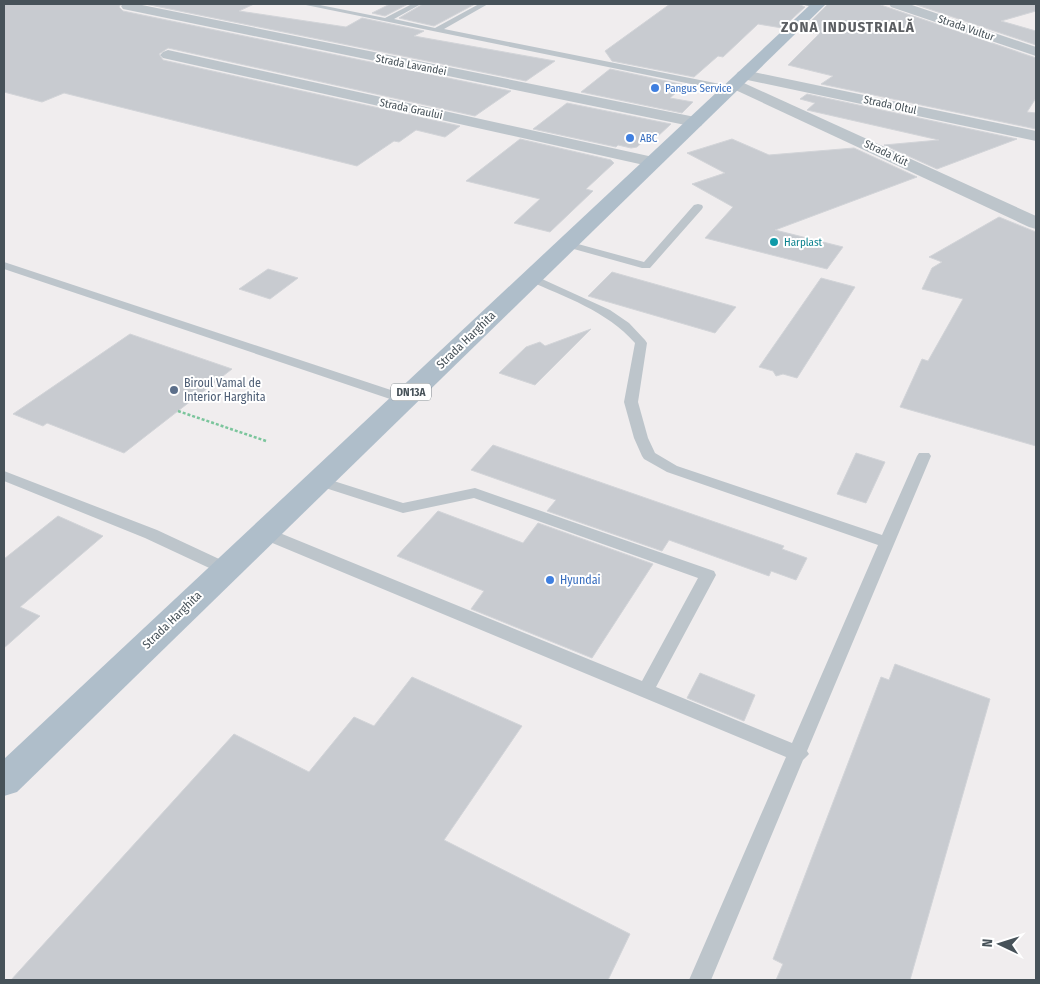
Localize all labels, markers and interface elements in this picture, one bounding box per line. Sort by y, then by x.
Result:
street label: Strada Vultur [936,12,996,44]
district label: ZONA INDUSTRIALĂ [781,18,915,36]
street label: Strada Lavandei [374,52,448,78]
marker: Pangus Service [649,82,661,94]
place label: Pangus Service [665,82,732,95]
street label: Strada Oltul [862,93,918,117]
street label: Strada Graului [378,96,444,122]
marker: ABC [624,132,636,144]
place label: ABC [640,132,658,145]
street label: Strada Kút [862,137,910,169]
marker: Harplast [768,236,780,248]
place label: Harplast [784,236,823,249]
street label: Strada Harghita [434,308,498,372]
place label: Biroul Vamal de Interior Harghita [184,376,266,404]
marker: Biroul Vamal de Interior Harghita [168,384,180,396]
road number: DN13A [391,384,431,401]
place label: Hyundai [560,573,601,587]
marker: Hyundai [544,574,556,586]
street label: Strada Harghita [140,588,204,652]
north arrow [975,919,1025,969]
text: N [979,938,996,948]

